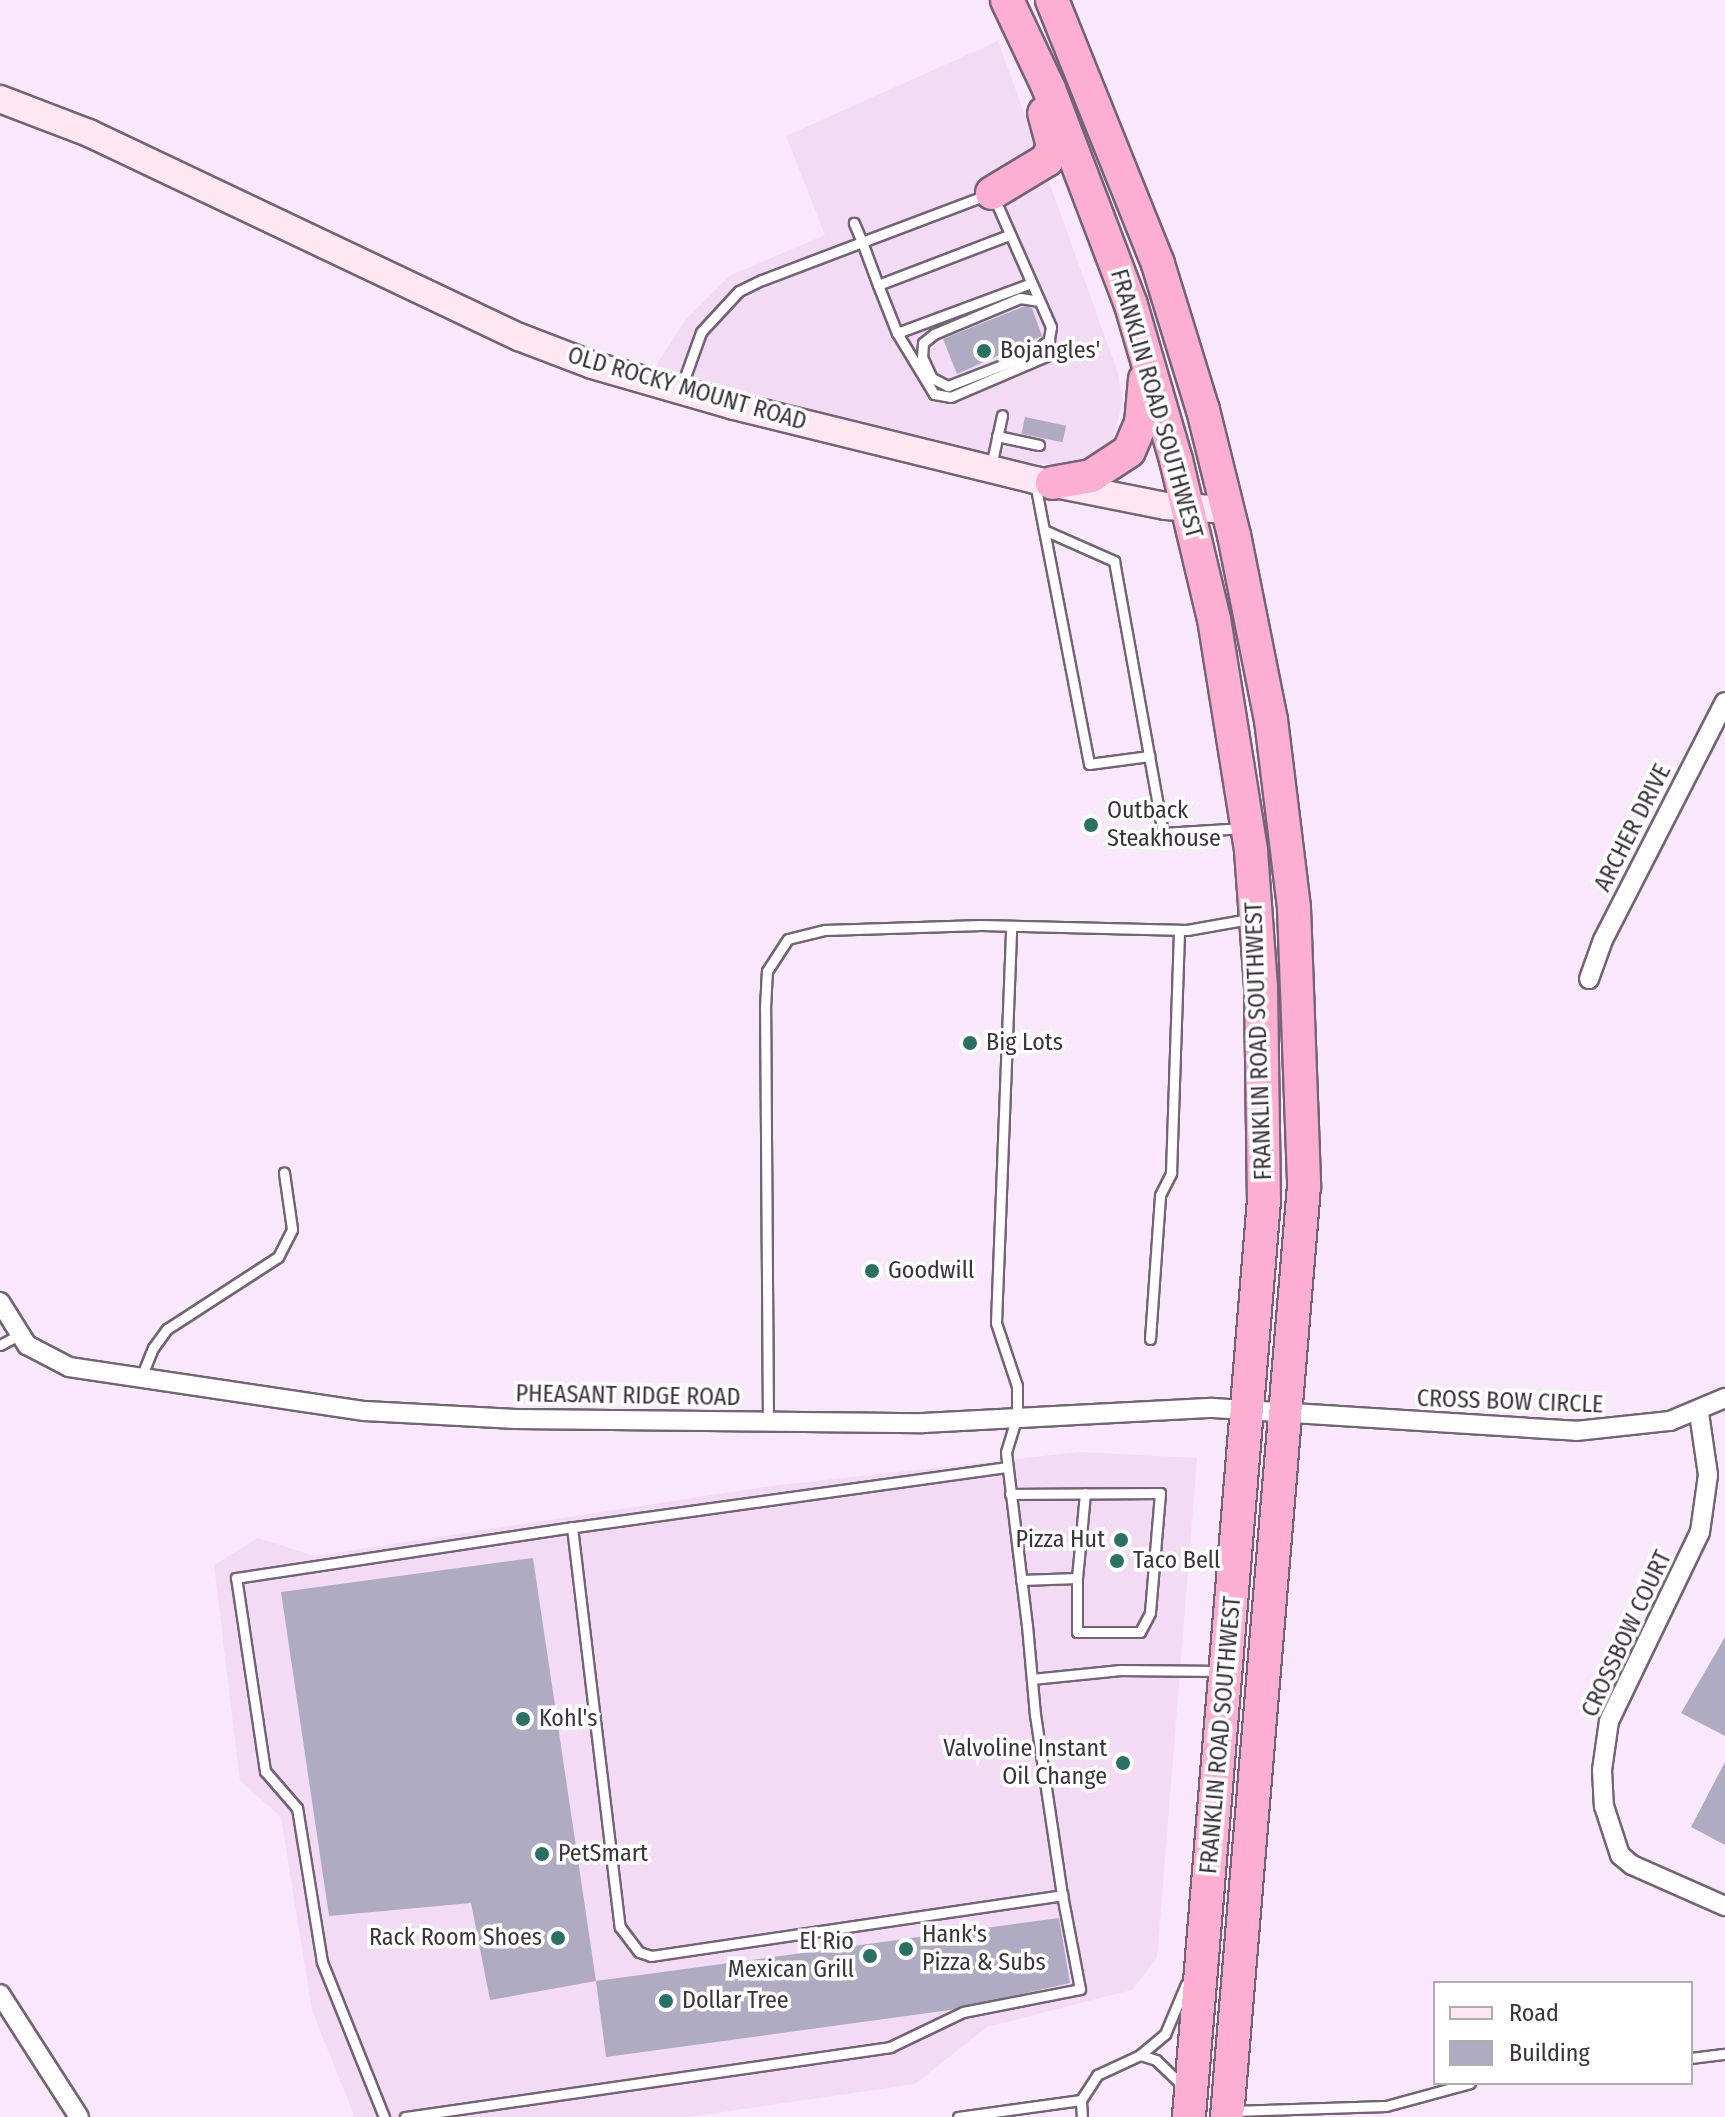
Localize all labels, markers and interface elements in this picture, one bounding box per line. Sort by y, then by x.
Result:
street label: FRANKLIN ROAD SOUTHWEST [1104,266,1208,542]
place label: Bojangles' [1000,337,1100,365]
street label: OLD ROCKY MOUNT ROAD [564,341,810,437]
marker: Bojangles' [975,342,993,360]
street label: ARCHER DRIVE [1589,760,1677,896]
place label: Outback Steakhouse [1107,797,1221,853]
marker: Outback Steakhouse [1082,816,1100,834]
street label: FRANKLIN ROAD SOUTHWEST [1240,901,1278,1181]
place label: Big Lots [986,1029,1063,1057]
marker: Big Lots [961,1034,979,1052]
place label: Goodwill [888,1257,974,1285]
marker: Goodwill [863,1262,881,1280]
street label: PHEASANT RIDGE ROAD [515,1380,741,1412]
street label: CROSS BOW CIRCLE [1416,1384,1604,1420]
place label: Pizza Hut [1015,1526,1105,1554]
marker: Pizza Hut [1112,1531,1130,1549]
street label: CROSSBOW COURT [1576,1546,1678,1722]
place label: Taco Bell [1133,1547,1220,1575]
marker: Taco Bell [1108,1552,1126,1570]
street label: FRANKLIN ROAD SOUTHWEST [1195,1595,1247,1875]
place label: Kohl's [539,1705,597,1733]
marker: Kohl's [514,1710,532,1728]
place label: Valvoline Instant Oil Change [943,1735,1107,1791]
marker: Valvoline Instant Oil Change [1114,1754,1132,1772]
place label: PetSmart [558,1840,648,1868]
marker: PetSmart [533,1845,551,1863]
place label: Hank's Pizza & Subs [922,1921,1046,1977]
place label: Rack Room Shoes [369,1924,542,1952]
place label: El Rio Mexican Grill [728,1928,854,1984]
marker: Rack Room Shoes [549,1929,567,1947]
marker: Hank's Pizza & Subs [897,1940,915,1958]
marker: El Rio Mexican Grill [861,1947,879,1965]
legend [1433,1981,1693,2085]
place label: Dollar Tree [682,1987,789,2015]
marker: Dollar Tree [657,1992,675,2010]
text: Road [1509,1999,1559,2027]
text: Building [1509,2039,1590,2067]

